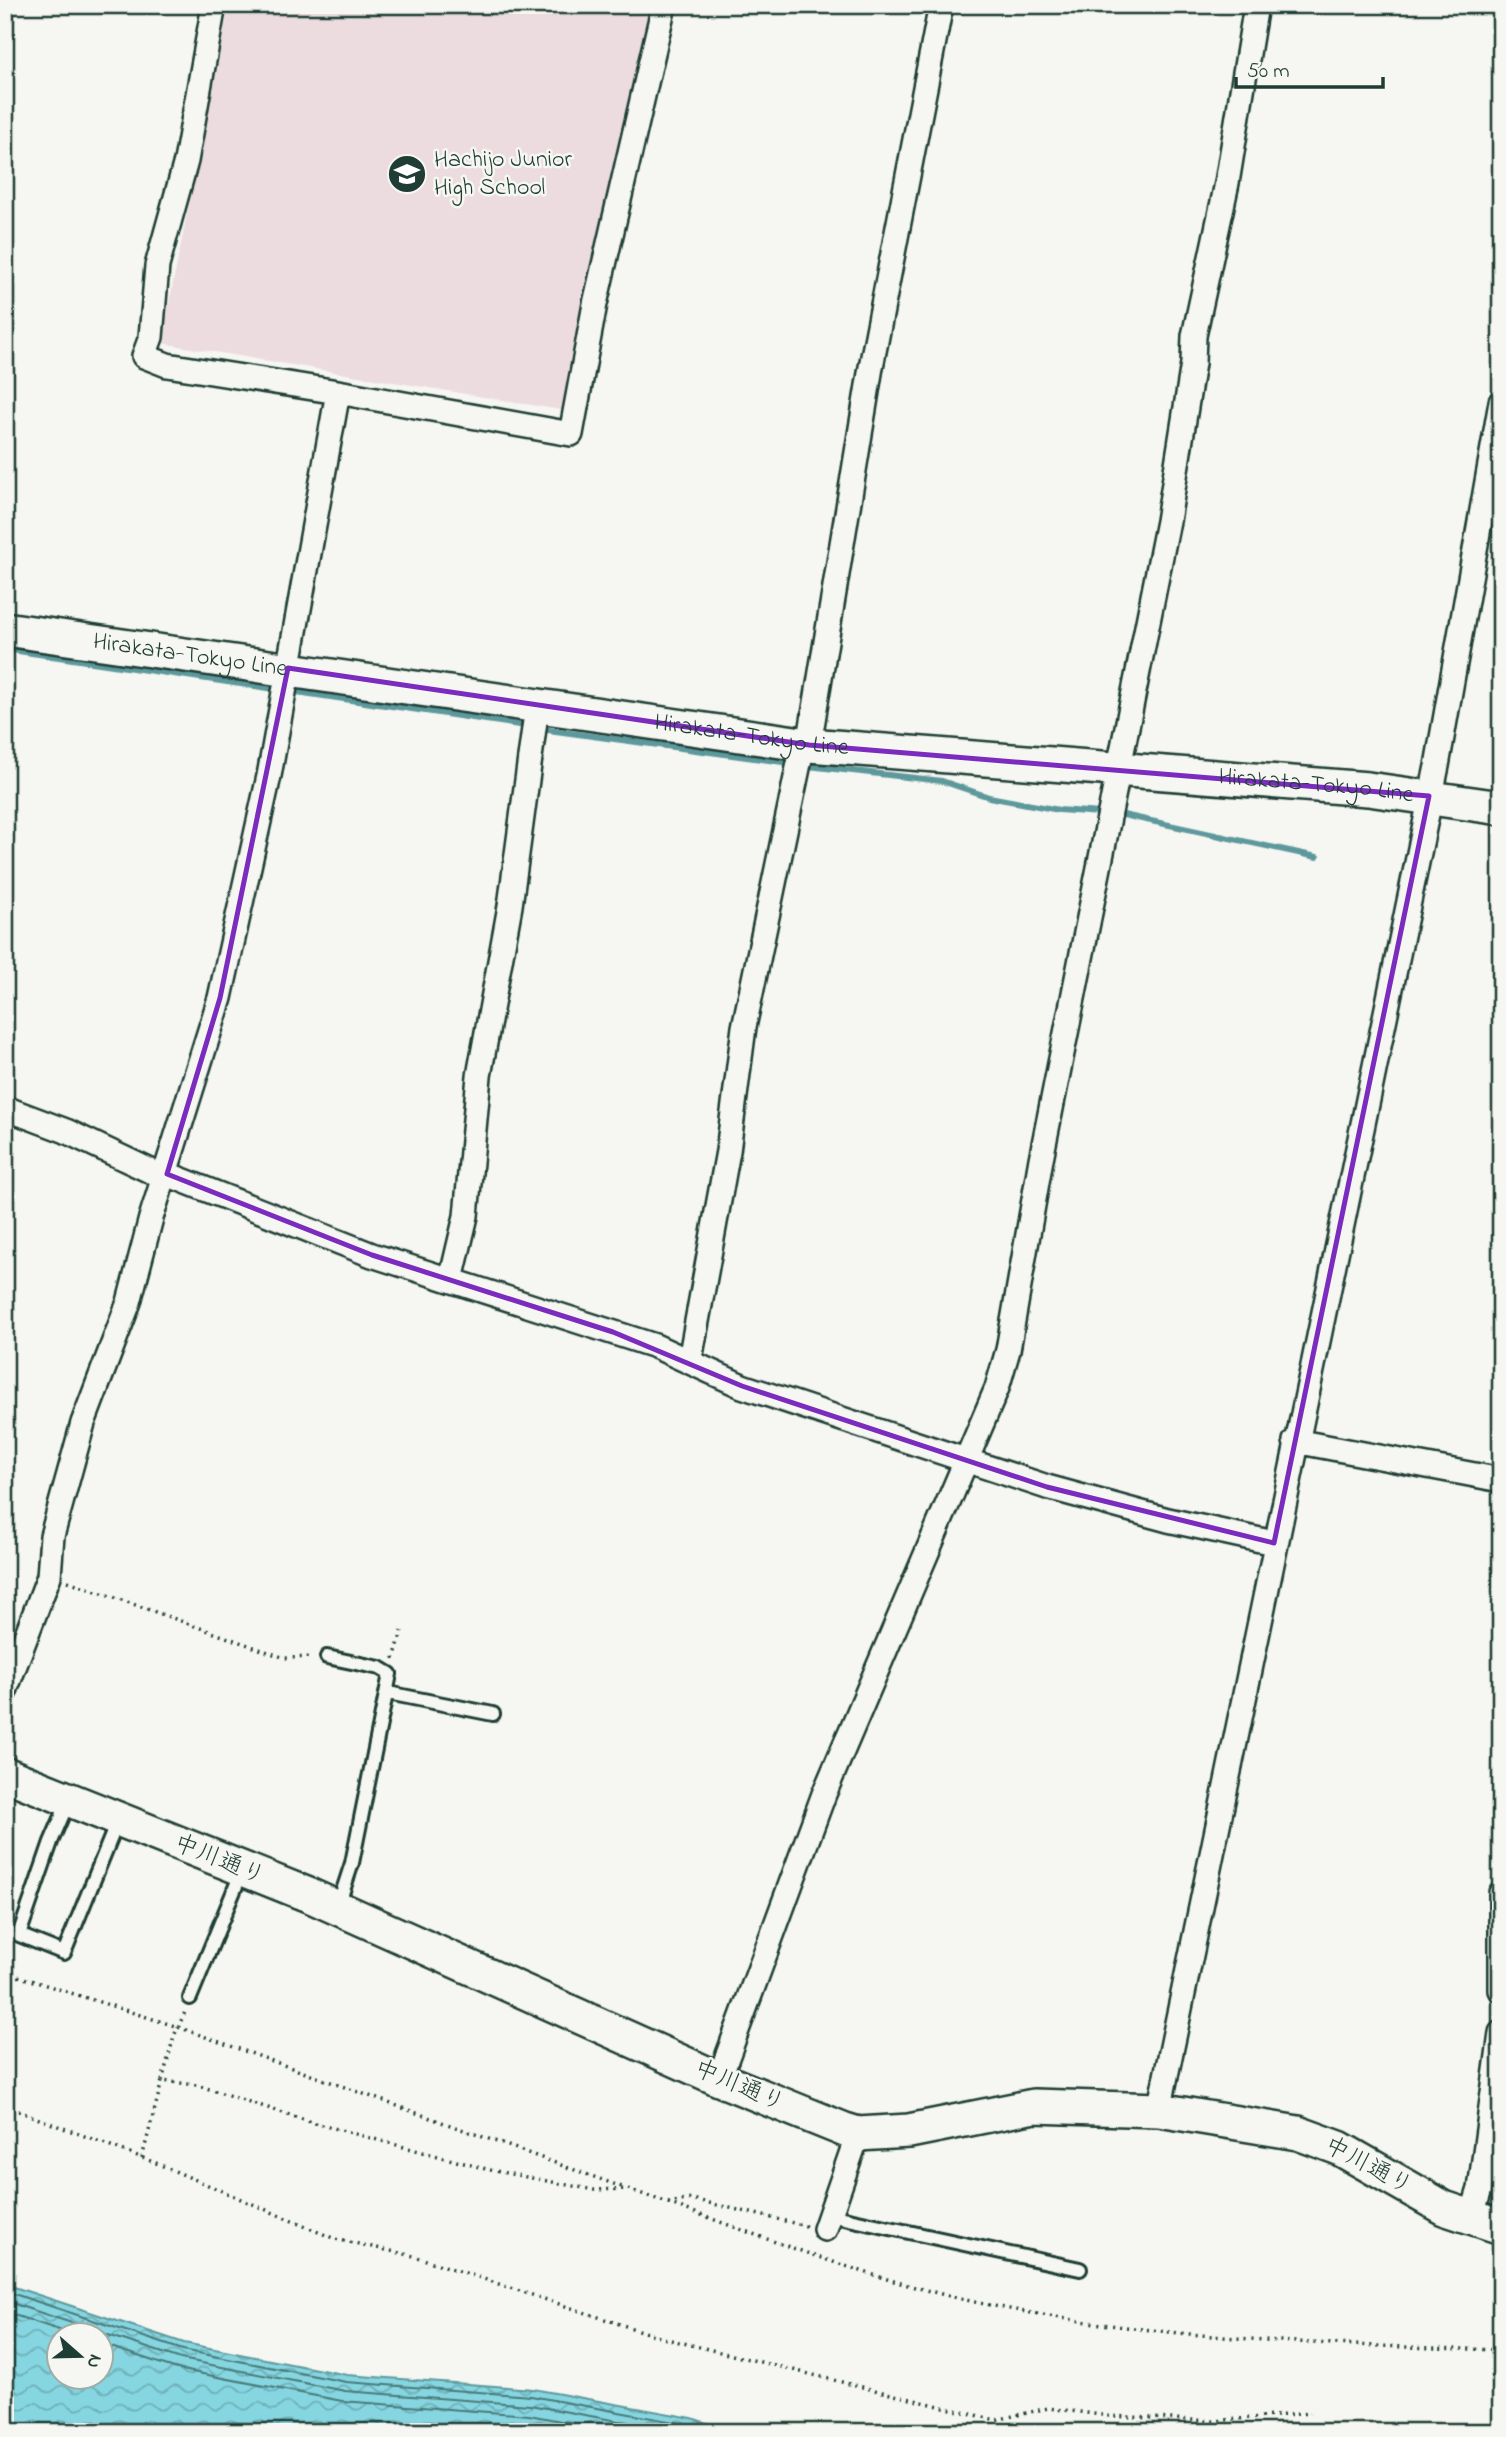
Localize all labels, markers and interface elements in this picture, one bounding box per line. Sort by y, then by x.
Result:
scale bar [1236,46,1384,90]
text: 50 m [1247,57,1290,87]
place label: Hachijo Junior High School [434,143,573,206]
school or university icon: Hachijo Junior High School [386,153,428,195]
street label: Hirakata-Tokyo Line [91,624,290,687]
street label: Hirakata-Tokyo Line [652,705,850,766]
street label: Hirakata-Tokyo Line [1217,760,1416,813]
street label: 中川通り [168,1827,270,1895]
street label: 中川通り [688,2052,790,2122]
street label: 中川通り [1317,2129,1419,2205]
north arrow [46,2322,116,2392]
text: N [79,2350,109,2372]

